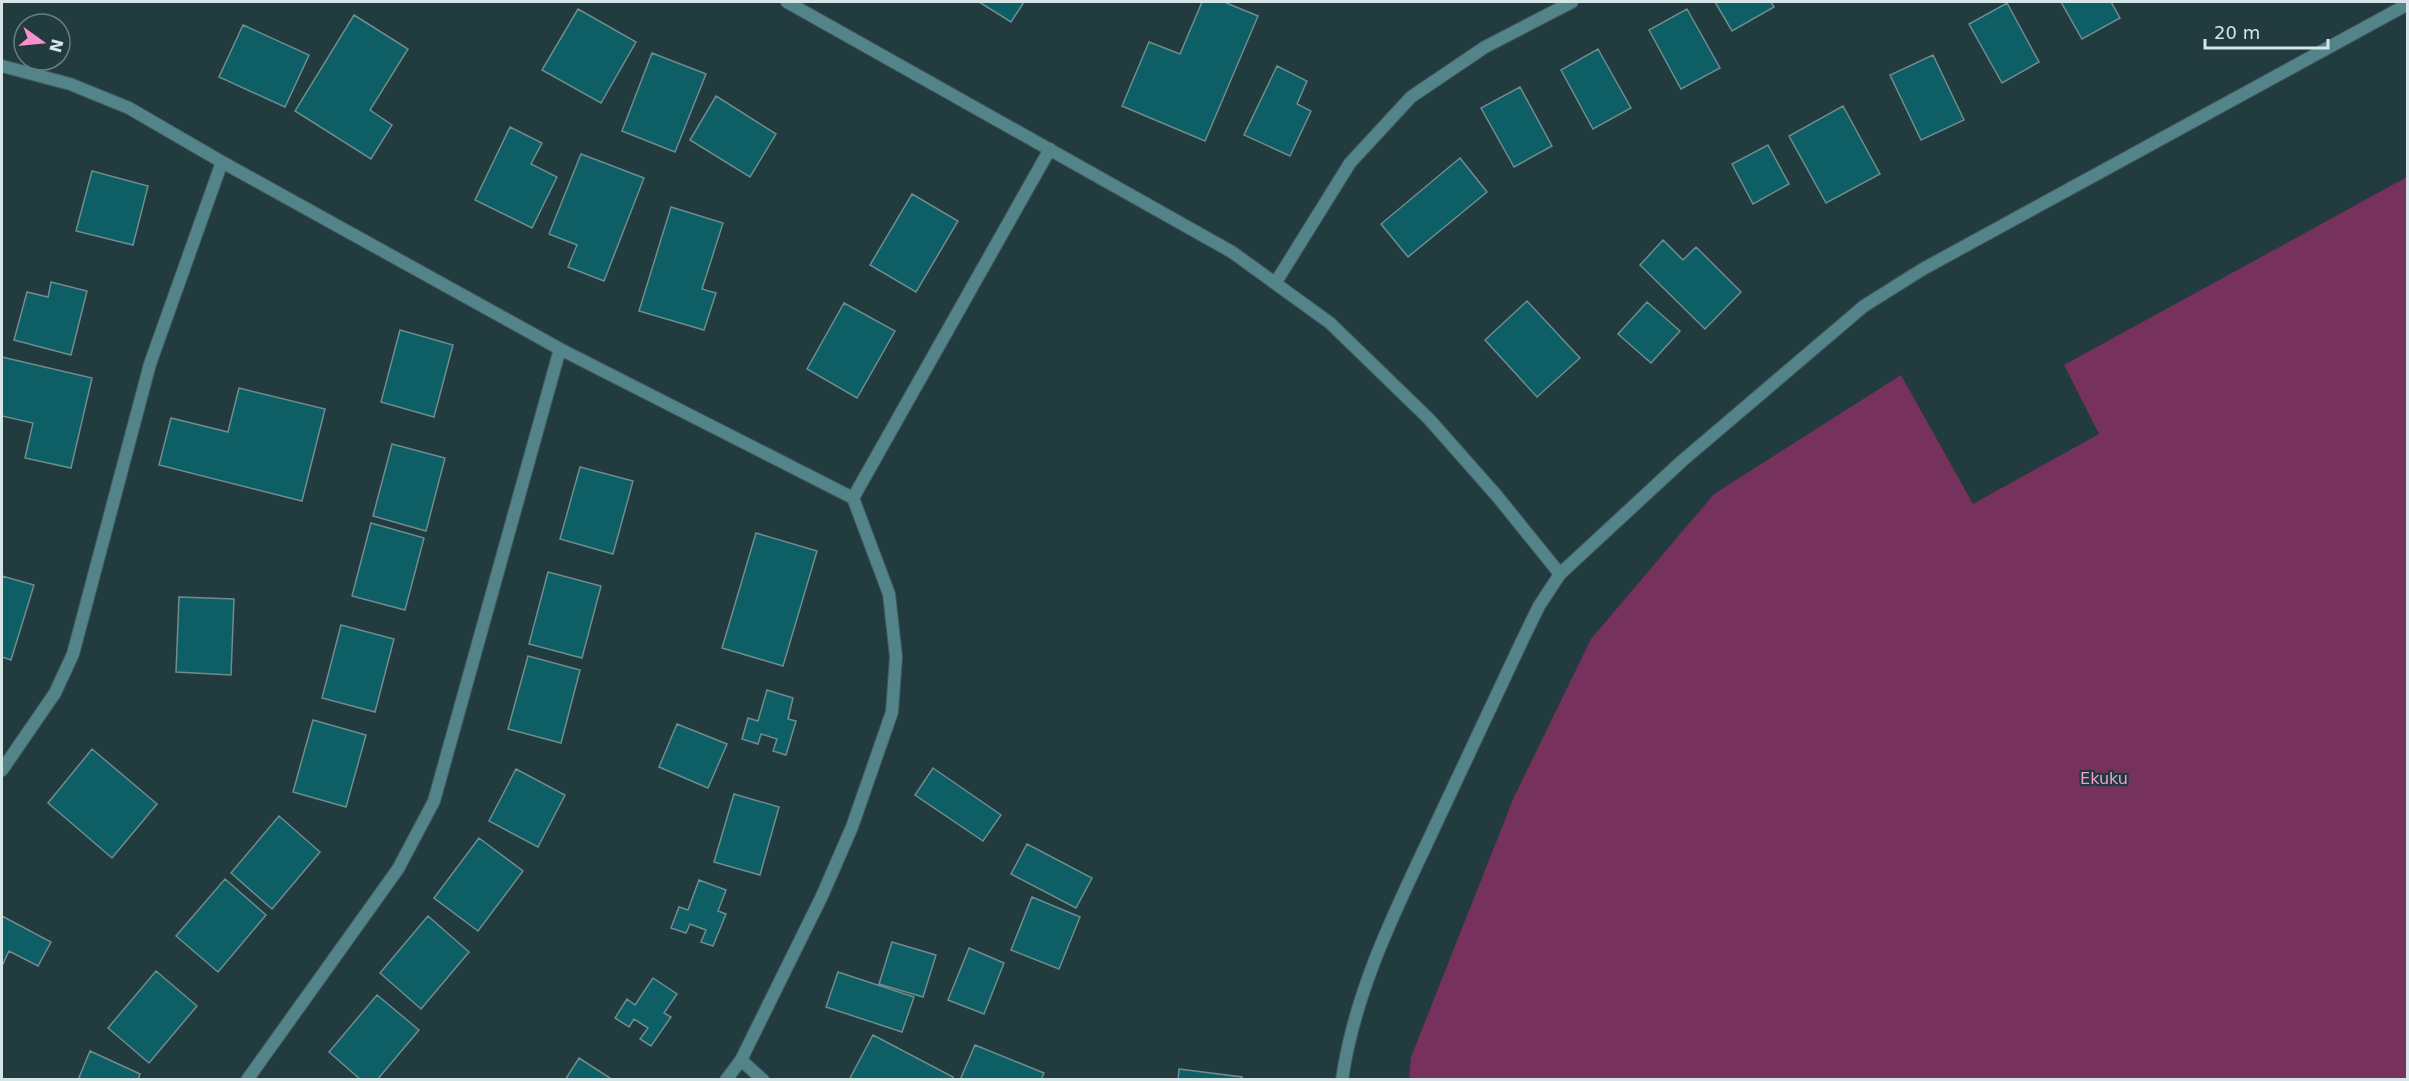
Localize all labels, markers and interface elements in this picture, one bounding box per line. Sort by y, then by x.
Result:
north arrow [12,12,72,72]
scale bar [2205,12,2328,50]
text: 20 m [2214,22,2260,43]
text: N [45,37,67,55]
park label: Ekuku [2080,769,2128,788]

